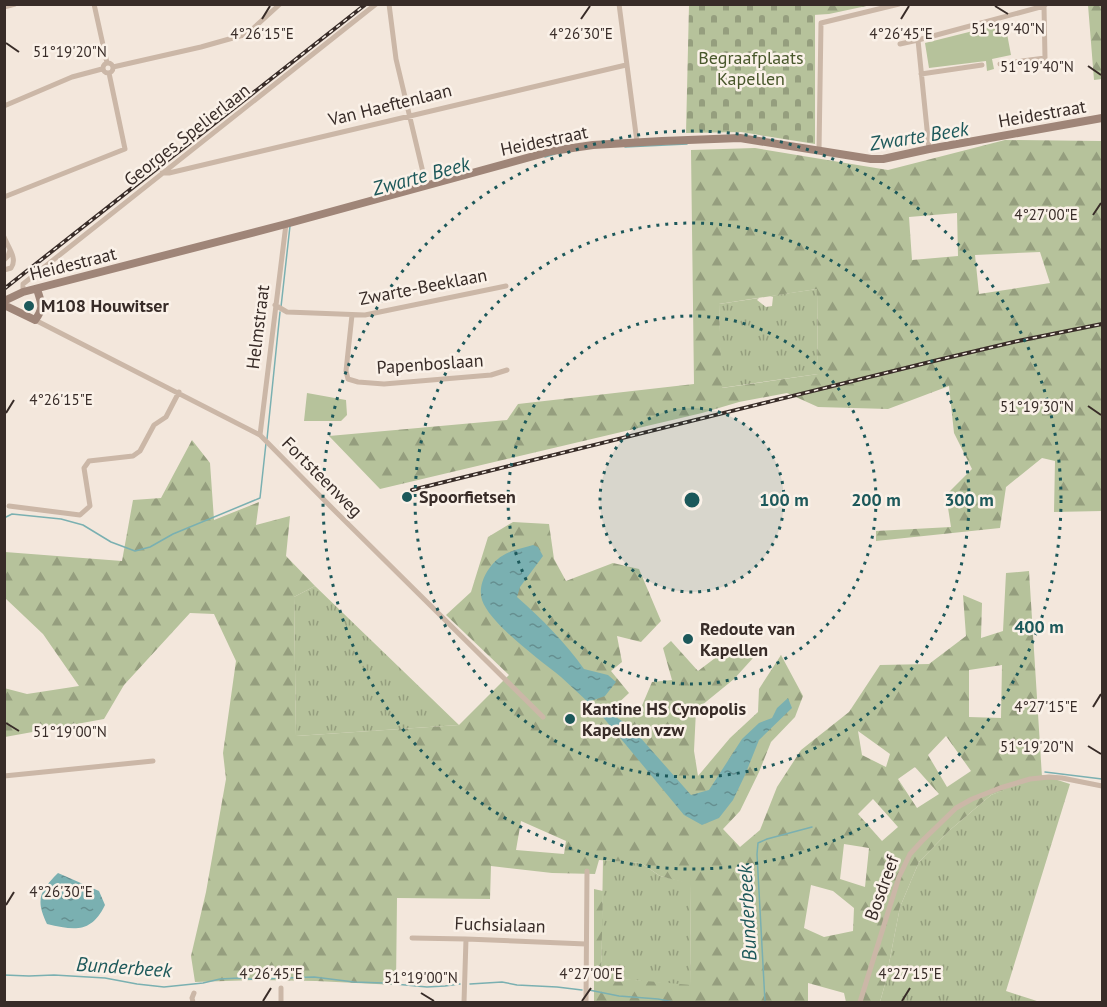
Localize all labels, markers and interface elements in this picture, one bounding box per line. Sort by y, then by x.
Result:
text: 51°19'40"N [971,19,1045,38]
text: 4°26'15"E [230,24,294,43]
text: 4°26'30"E [549,24,613,43]
text: 4°26'45"E [869,24,933,43]
text: 51°19'20"N [33,42,107,61]
park label: Begraafplaats Kapellen [698,46,804,90]
text: 51°19'40"N [1000,57,1074,76]
street label: Georges Spelierlaan [119,78,254,191]
street label: Van Haeftenlaan [325,78,454,131]
street label: Heidestraat [996,94,1088,133]
water label: Zwarte Beek [867,115,971,157]
street label: Heidestraat [498,120,590,161]
water label: Zwarte Beek [368,150,474,202]
text: 4°27'00"E [1014,205,1078,224]
street label: Heidestraat [27,242,119,285]
street label: Zwarte-Beeklaan [357,263,489,310]
street label: Helmstraat [241,283,274,370]
place label: M108 Houwitser [41,294,169,317]
marker: M108 Houwitser [22,299,36,313]
street label: Papenboslaan [376,348,484,379]
text: 4°26'15"E [29,390,93,409]
text: 51°19'30"N [1000,397,1074,416]
street label: Fortsteenweg [277,431,368,522]
place label: Spoorfietsen [419,485,516,508]
text: 100 m [759,488,809,511]
text: 200 m [851,488,901,511]
text: 300 m [944,488,994,511]
marker: Spoorfietsen [400,490,414,504]
centre of rings [682,490,702,510]
text: 400 m [1014,615,1064,638]
place label: Redoute van Kapellen [700,617,795,661]
marker: Redoute van Kapellen [681,632,695,646]
place label: Kantine HS Cynopolis Kapellen vzw [582,697,746,741]
text: 4°27'15"E [1014,697,1078,716]
marker: Kantine HS Cynopolis Kapellen vzw [563,712,577,726]
text: 51°19'00"N [33,722,107,741]
text: 51°19'20"N [1000,737,1074,756]
street label: Bosdreef [859,851,904,923]
water label: Bunderbeek [731,864,762,961]
text: 4°26'30"E [29,882,93,901]
street label: Fuchsialaan [454,911,546,938]
water label: Bunderbeek [75,951,174,983]
text: 4°26'45"E [239,964,303,983]
text: 4°27'00"E [559,964,623,983]
text: 4°27'15"E [878,964,942,983]
text: 51°19'00"N [384,968,458,987]

